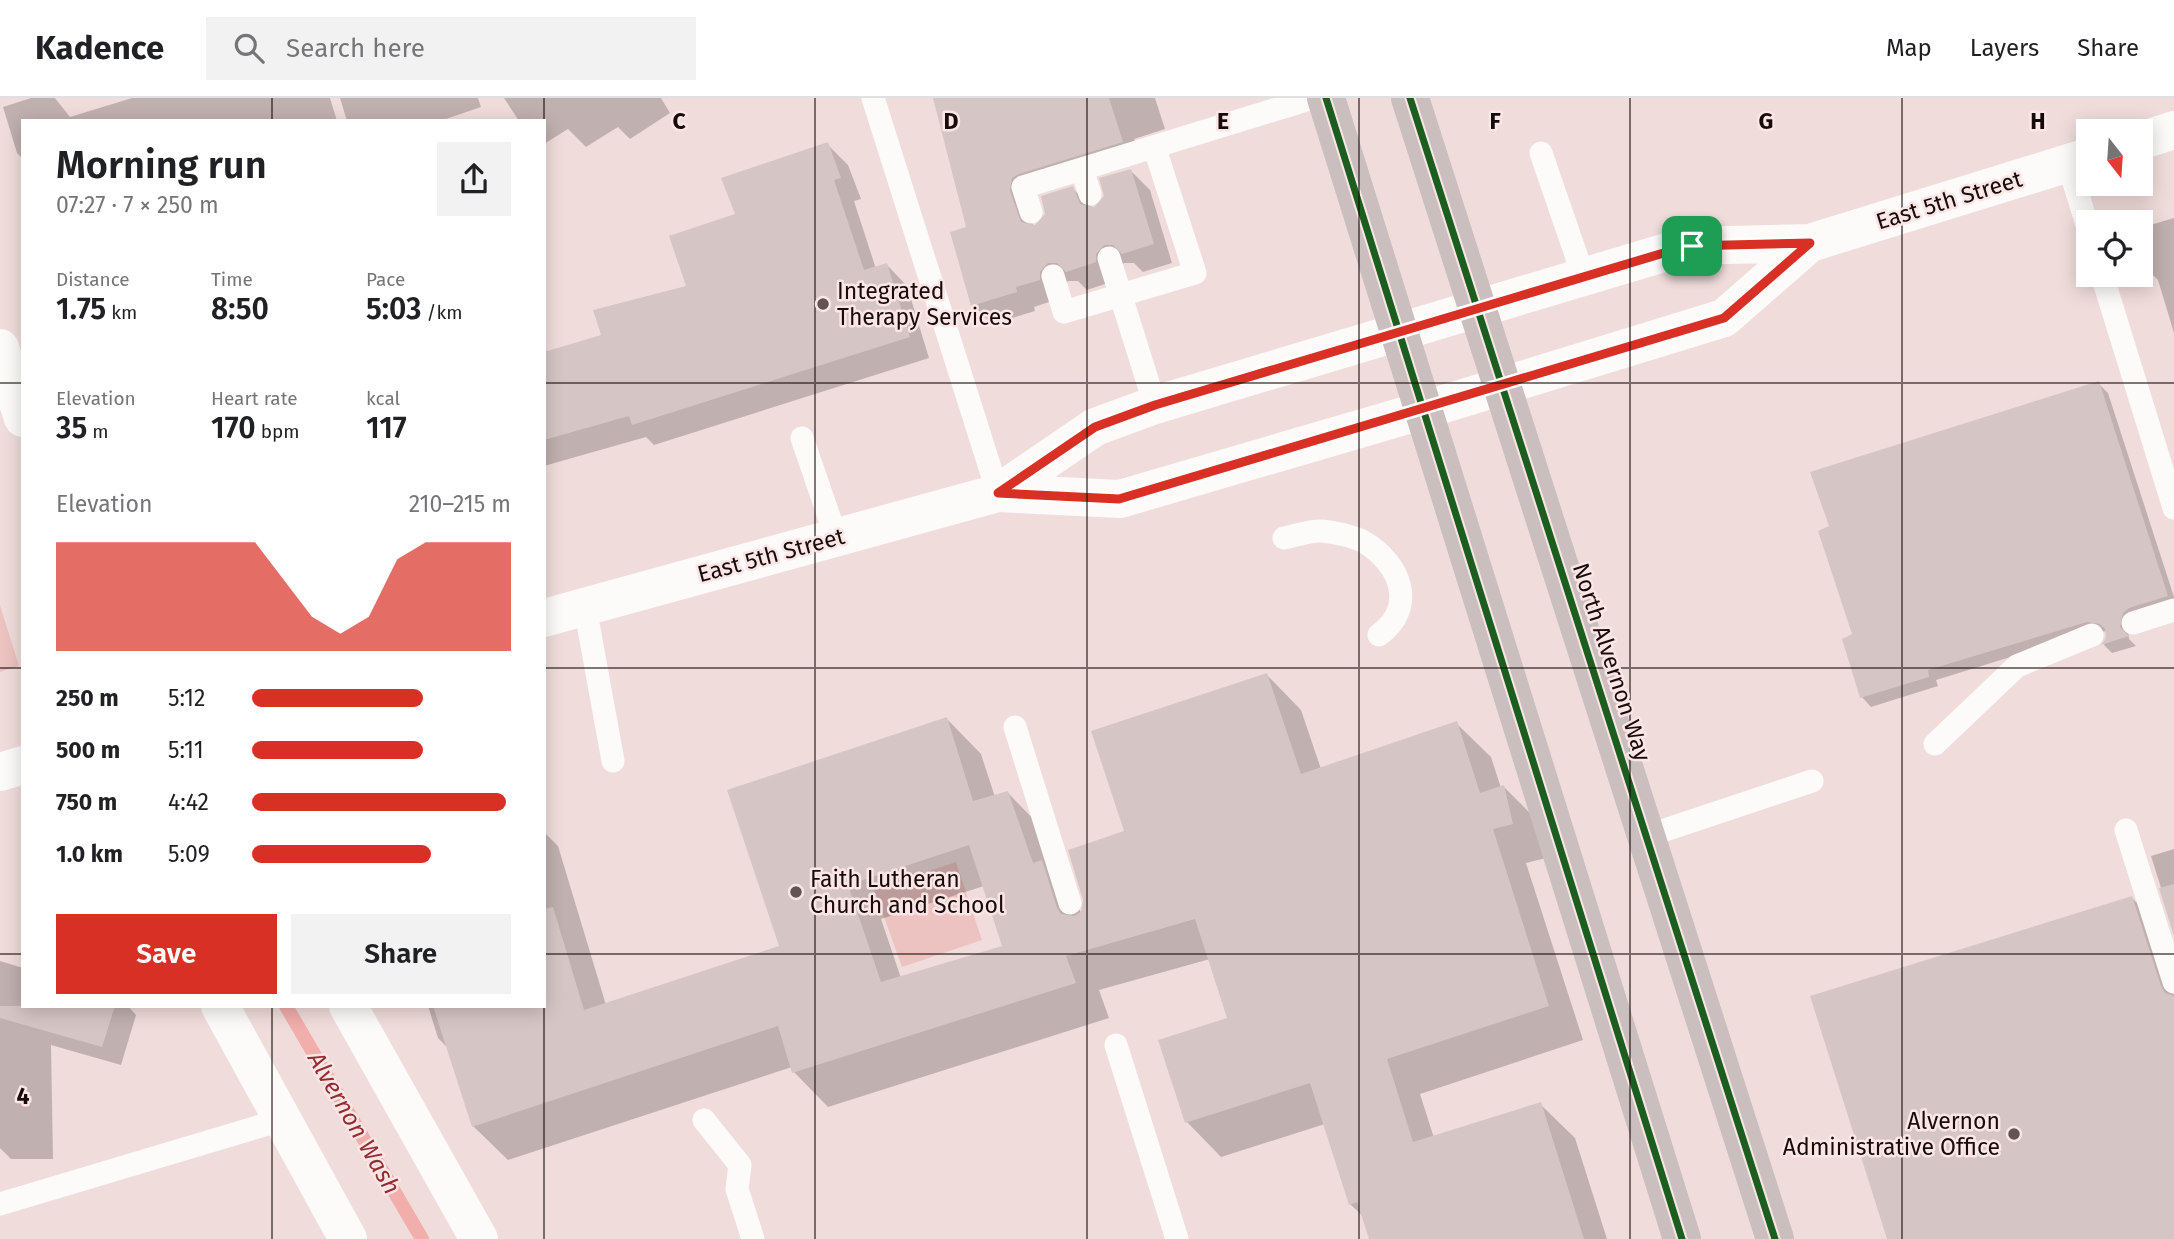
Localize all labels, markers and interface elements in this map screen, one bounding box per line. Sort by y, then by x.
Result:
search box [206,17,696,80]
text: Kadence [35,28,164,68]
icon: search [230,29,268,67]
text: Search here [286,33,425,64]
text: Map [1886,34,1932,62]
text: Layers [1970,34,2039,62]
text: Share [2077,34,2139,62]
text: C [672,107,686,135]
text: D [944,107,959,135]
text: E [1217,107,1229,135]
text: F [1489,107,1501,135]
text: G [1759,107,1773,135]
text: H [2030,107,2046,135]
north arrow [2076,119,2152,196]
map controls [2076,119,2153,287]
text: Morning run [56,142,267,188]
button: share [437,142,511,216]
street label: East 5th Street [1873,164,2026,235]
text: 07:27 · 7 × 250 m [56,191,219,219]
button: locate [2076,210,2153,287]
pin [1662,216,1722,276]
icon: arrive [1673,227,1711,265]
text: Distance [56,268,130,291]
text: Time [211,268,253,291]
text: Pace [366,268,405,291]
place label: Integrated Therapy Services [837,277,1012,331]
text: 1.75 [56,291,106,327]
text: 8:50 [211,291,269,327]
text: 5:03 [366,291,422,327]
marker: Integrated Therapy Services [815,296,831,312]
text: km [106,301,137,324]
text: /km [422,301,462,324]
text: Elevation [56,387,136,410]
text: Heart rate [211,387,298,410]
text: kcal [366,387,400,410]
text: 35 [56,410,87,446]
text: 170 [211,410,256,446]
text: 117 [366,410,407,446]
text: m [87,420,109,443]
text: bpm [256,420,299,443]
text: Elevation [56,490,152,518]
text: 210–215 m [409,490,511,518]
street label: East 5th Street [694,522,848,588]
street label: North Alvernon Way [1567,559,1657,765]
text: 250 m [56,684,119,712]
text: 5:12 [168,684,205,712]
text: 500 m [56,736,120,764]
text: 5:11 [168,736,204,764]
text: 750 m [56,788,117,816]
text: 4:42 [168,788,209,816]
text: 1.0 km [56,840,123,868]
text: 5:09 [168,840,210,868]
place label: Faith Lutheran Church and School [810,865,1005,919]
marker: Faith Lutheran Church and School [788,884,804,900]
button: Save [56,914,277,994]
button: Share [291,914,511,994]
water label: Alvernon Wash [302,1046,406,1199]
text: 4 [17,1082,30,1110]
place label: Alvernon Administrative Office [1783,1107,2000,1161]
marker: Alvernon Administrative Office [2006,1126,2022,1142]

